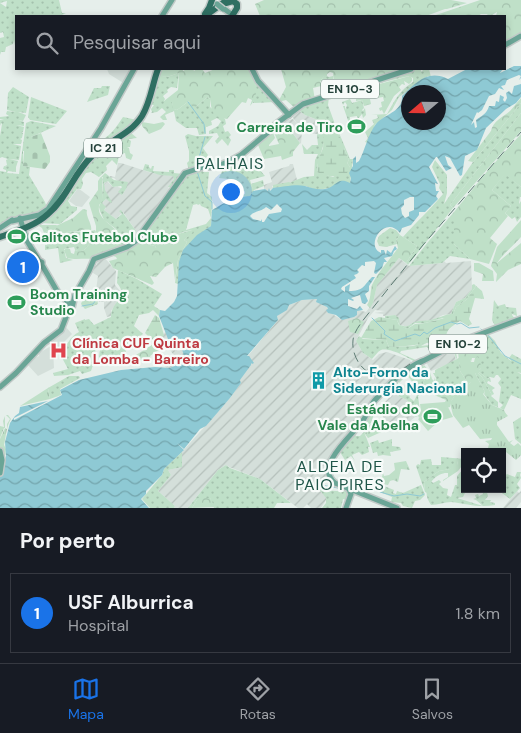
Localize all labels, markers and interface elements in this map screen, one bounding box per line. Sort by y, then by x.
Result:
search box [15,15,506,70]
icon: search [33,29,61,57]
text: Pesquisar aqui [73,30,201,55]
road number: EN 10-3 [321,80,379,98]
north arrow [401,85,446,130]
sports icon: Carreira de Tiro [347,117,367,137]
place label: Carreira de Tiro [236,118,343,136]
road number: IC 21 [84,138,122,158]
district label: PALHAIS [196,153,264,174]
your location [218,179,244,205]
sports icon: Galitos Futebol Clube [6,227,26,247]
place label: Galitos Futebol Clube [30,228,178,246]
pin: 1 [7,248,39,286]
place label: Boom Training Studio [30,285,127,319]
sports icon: Boom Training Studio [6,292,26,312]
place label: Clínica CUF Quinta da Lomba - Barreiro [72,334,209,368]
road number: EN 10-2 [429,334,487,354]
hospital icon: Clínica CUF Quinta da Lomba - Barreiro [48,341,68,361]
place label: Alto-Forno da Siderurgia Nacional [333,363,466,397]
building icon: Alto-Forno da Siderurgia Nacional [309,370,329,390]
place label: Estádio do Vale da Abelha [318,400,419,434]
sports icon: Estádio do Vale da Abelha [423,407,443,427]
map controls [461,448,506,493]
button: locate [461,448,506,493]
district label: ALDEIA DE PAIO PIRES [295,456,385,495]
text: Por perto [20,527,115,555]
text: USF Alburrica [68,590,194,615]
text: 1 [34,603,40,624]
text: 1.8 km [456,603,500,624]
text: Hospital [68,615,129,636]
tab: Mapa [68,675,104,723]
tab: Rotas [240,675,276,723]
tab: Salvos [412,675,453,723]

